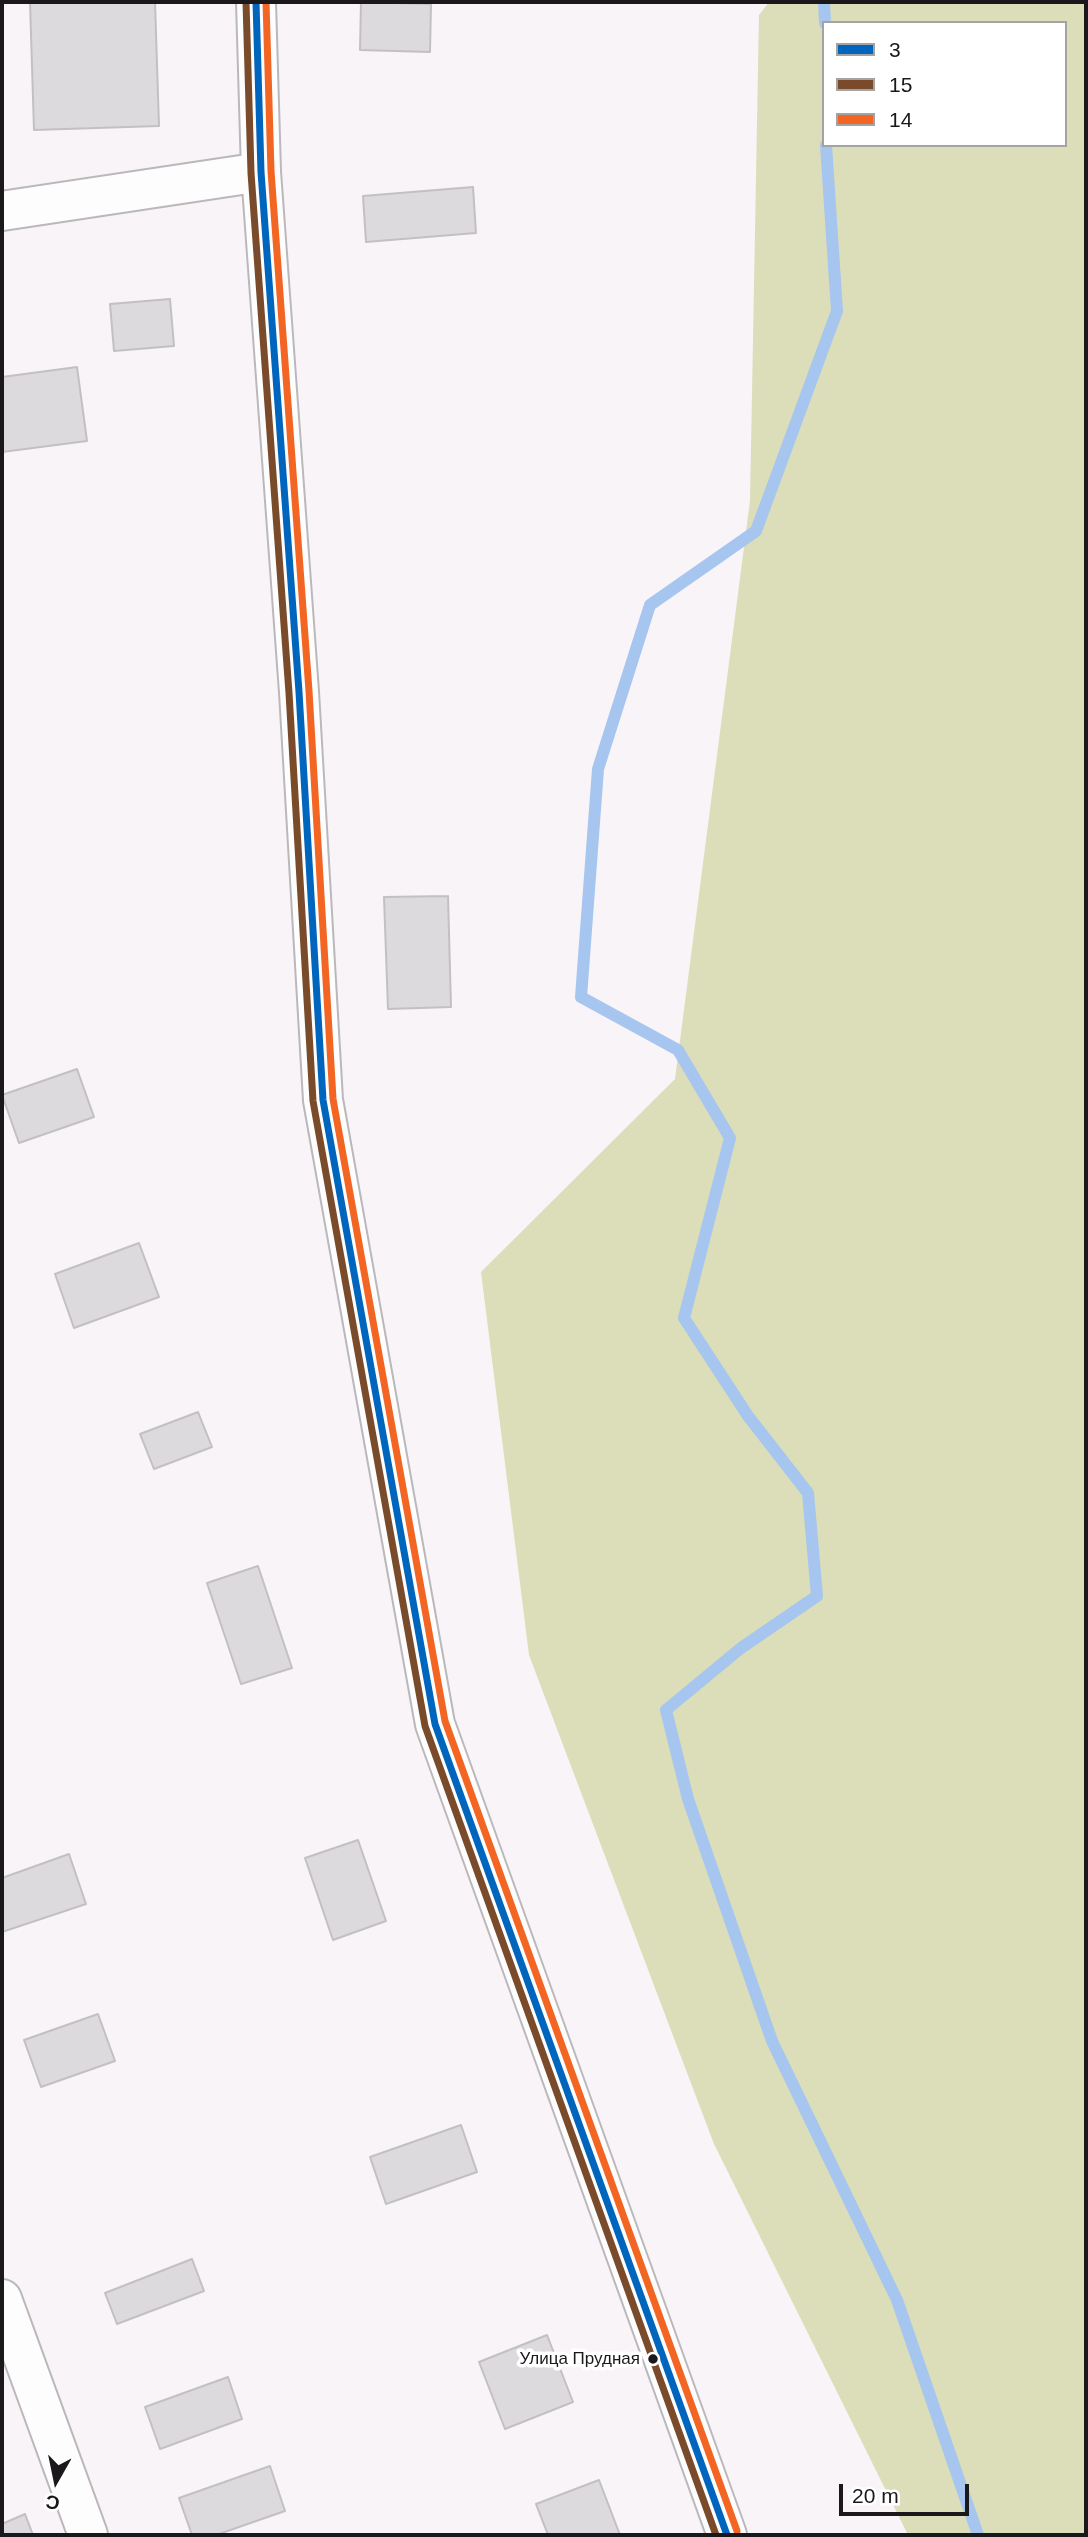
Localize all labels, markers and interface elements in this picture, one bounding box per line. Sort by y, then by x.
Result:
legend [822,21,1067,147]
text: 3 [889,38,901,61]
text: 15 [889,73,912,96]
text: 14 [889,108,912,131]
place label: Улица Прудная [520,2349,640,2369]
marker: Улица Прудная [646,2352,660,2366]
north arrow [21,2446,91,2516]
scale bar [843,2470,972,2514]
text: 20 m [852,2484,899,2507]
text: С [44,2491,61,2514]

